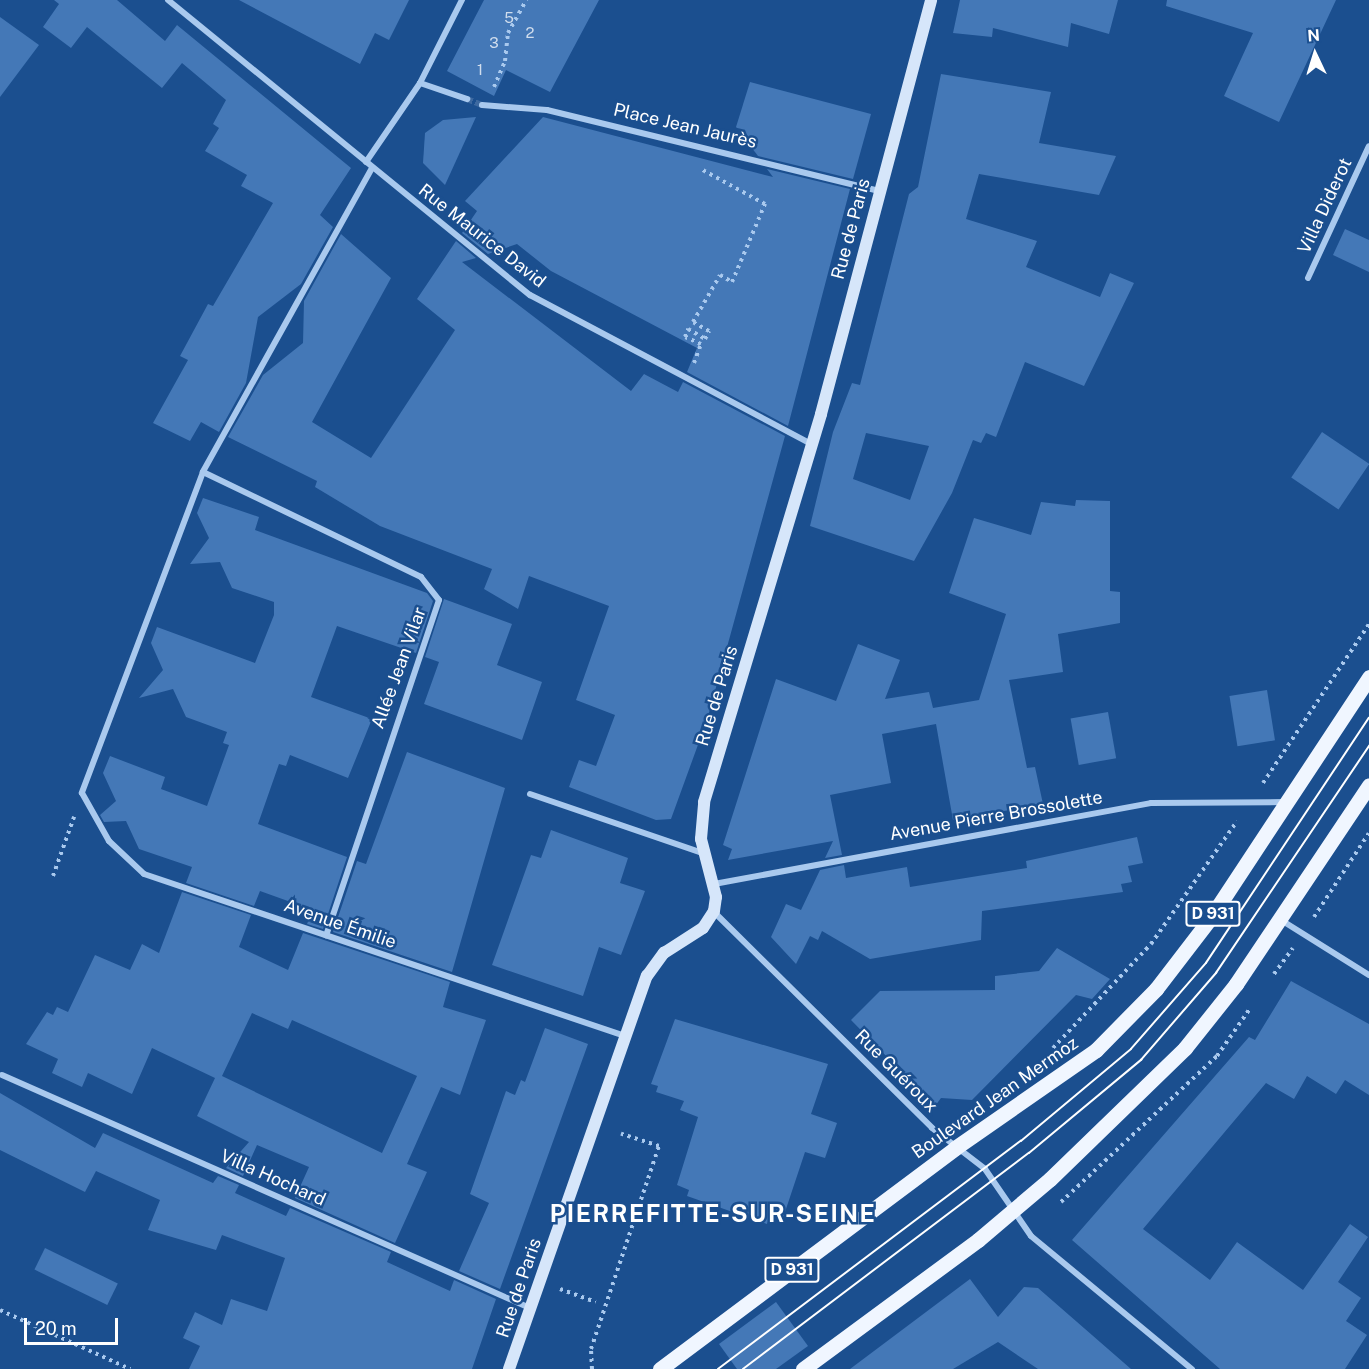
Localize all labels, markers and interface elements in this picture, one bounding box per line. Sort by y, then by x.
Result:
house number: 5 [504,9,514,27]
house number: 2 [526,24,534,42]
north arrow [1285,24,1345,84]
text: N [1307,26,1321,45]
house number: 3 [489,34,499,52]
house number: 1 [477,61,483,79]
street label: Place Jean Jaurès [611,99,759,153]
street label: Villa Diderot [1293,155,1357,257]
street label: Rue de Paris [827,176,875,282]
street label: Rue Maurice David [414,180,550,292]
street label: Allée Jean Vilar [367,604,431,732]
street label: Rue de Paris [691,643,743,749]
street label: Avenue Pierre Brossolette [888,787,1104,845]
street label: Avenue Émilie [281,895,399,953]
road number: D 931 [1184,901,1242,927]
street label: Rue Guéroux [850,1025,942,1117]
street label: Boulevard Jean Mermoz [908,1032,1082,1164]
street label: Villa Hochard [217,1145,329,1211]
district label: PIERREFITTE-SUR-SEINE [550,1200,876,1228]
street label: Rue de Paris [492,1235,546,1341]
road number: D 931 [764,1257,820,1283]
scale bar [27,1306,122,1344]
text: 20 m [35,1318,77,1339]

